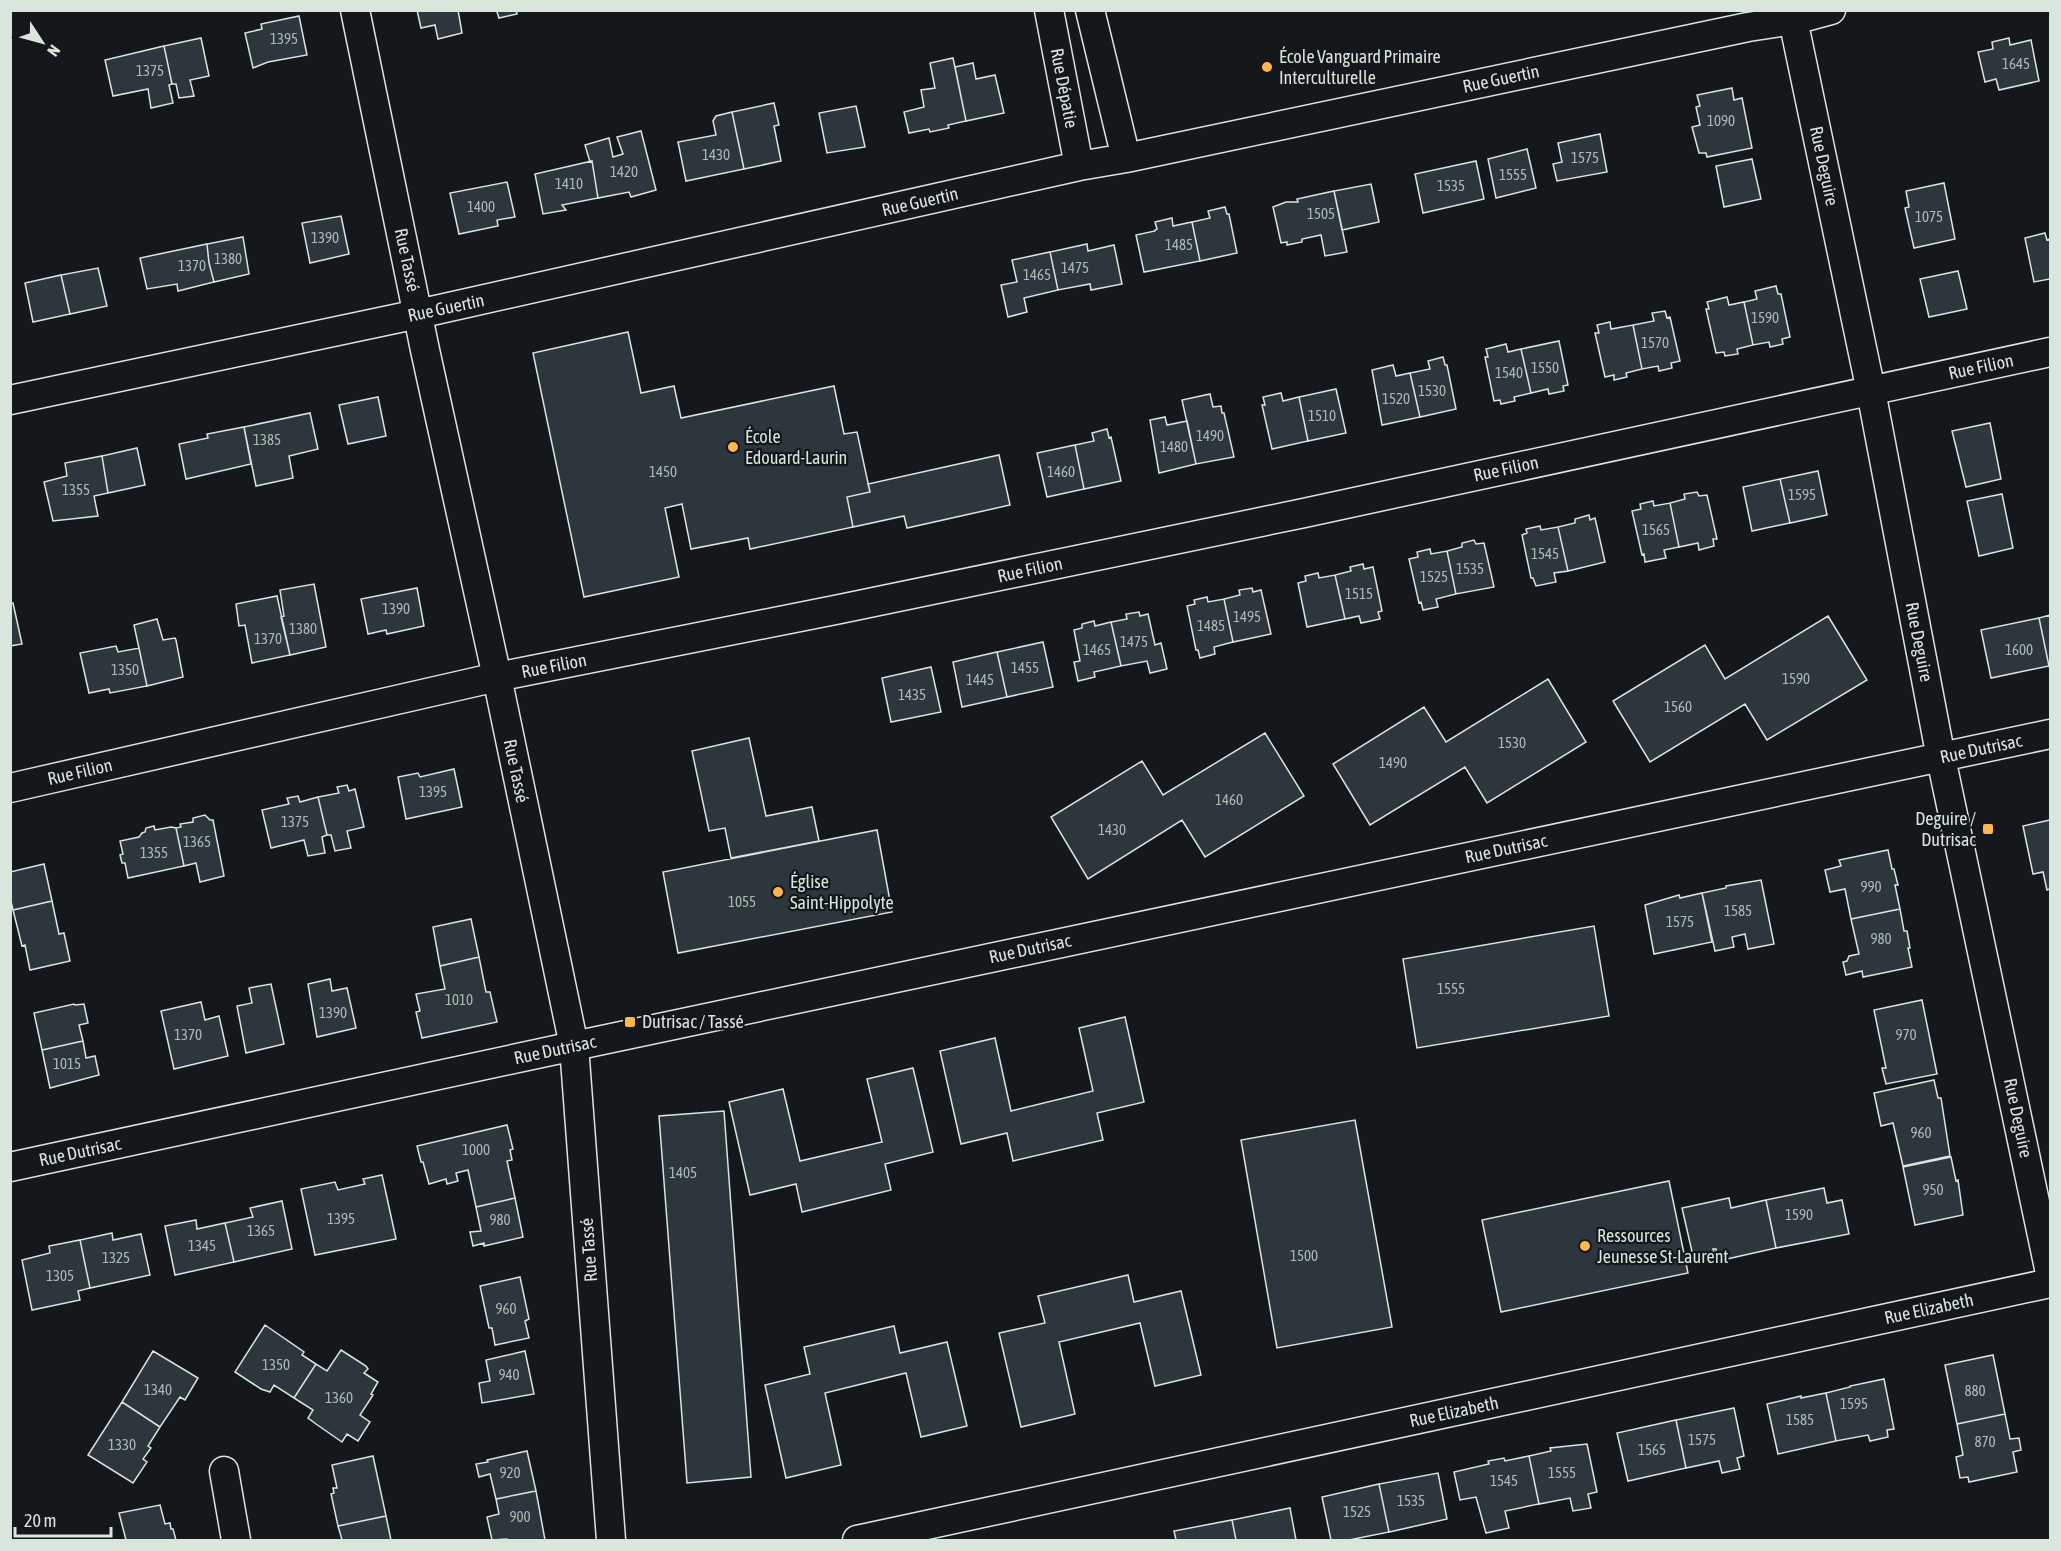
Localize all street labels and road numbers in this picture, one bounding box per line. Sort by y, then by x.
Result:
street label: Rue Dépatie [1046,46,1083,130]
street label: Rue Guertin [1461,60,1541,97]
street label: Rue Deguire [1806,124,1843,208]
street label: Rue Guertin [880,183,960,221]
street label: Rue Tassé [391,226,424,293]
street label: Rue Guertin [406,289,486,326]
street label: Rue Filion [1947,349,2015,384]
street label: Rue Filion [1472,451,1540,486]
street label: Rue Filion [996,552,1064,587]
street label: Rue Deguire [1901,600,1937,683]
street label: Rue Filion [520,649,588,682]
street label: Rue Dutrisac [1938,730,2024,767]
street label: Rue Tassé [500,737,533,804]
street label: Rue Filion [45,754,114,789]
street label: Rue Dutrisac [1463,830,1549,867]
street label: Rue Dutrisac [987,930,1073,967]
street label: Rue Dutrisac [512,1031,598,1068]
street label: Rue Deguire [2000,1076,2037,1160]
street label: Rue Dutrisac [37,1133,123,1170]
street label: Rue Tassé [576,1217,601,1283]
street label: Rue Elizabeth [1883,1289,1975,1328]
street label: Rue Elizabeth [1408,1392,1500,1431]

